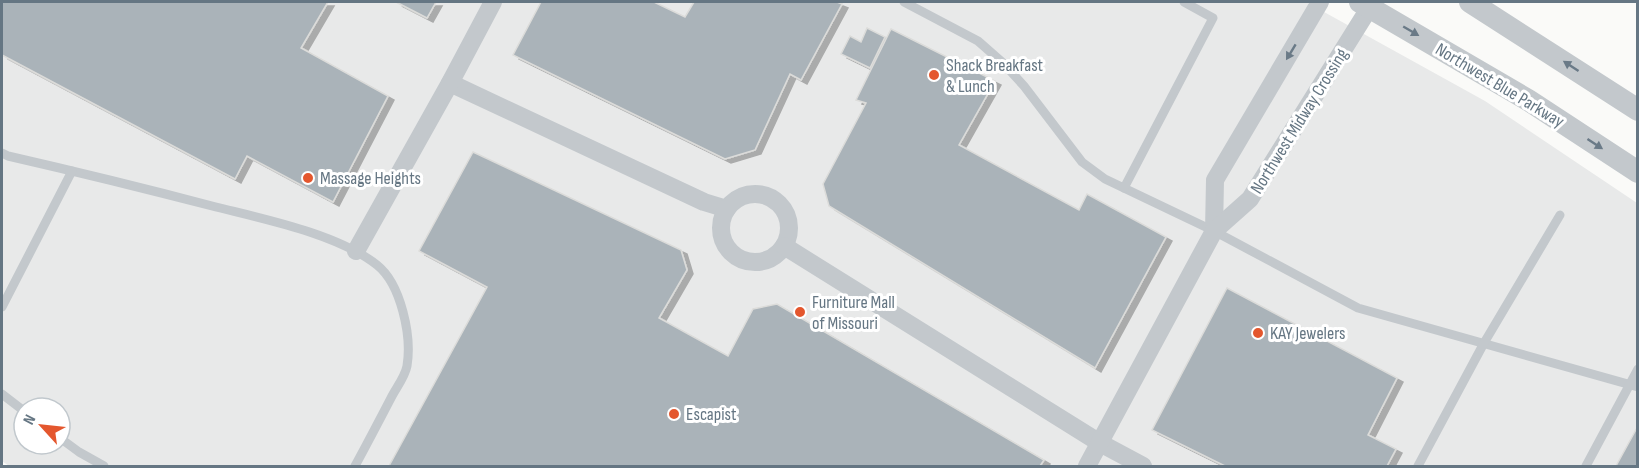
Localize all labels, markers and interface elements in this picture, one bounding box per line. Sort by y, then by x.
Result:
one-way arrow [1403,26,1420,36]
street label: Northwest Blue Parkway [1432,39,1568,132]
one-way arrow [1285,44,1296,60]
street label: Northwest Midway Crossing [1246,45,1353,198]
place label: Shack Breakfast & Lunch [946,55,1044,97]
one-way arrow [1563,61,1579,72]
marker: Shack Breakfast & Lunch [927,68,941,82]
one-way arrow [1587,138,1603,149]
place label: Massage Heights [320,168,421,189]
marker: Massage Heights [301,171,315,185]
place label: Furniture Mall of Missouri [812,292,895,334]
marker: Furniture Mall of Missouri [793,305,807,319]
place label: KAY Jewelers [1270,323,1346,344]
marker: KAY Jewelers [1251,326,1265,340]
north arrow [12,396,72,456]
place label: Escapist [686,404,737,425]
marker: Escapist [667,407,681,421]
text: N [20,412,40,428]

